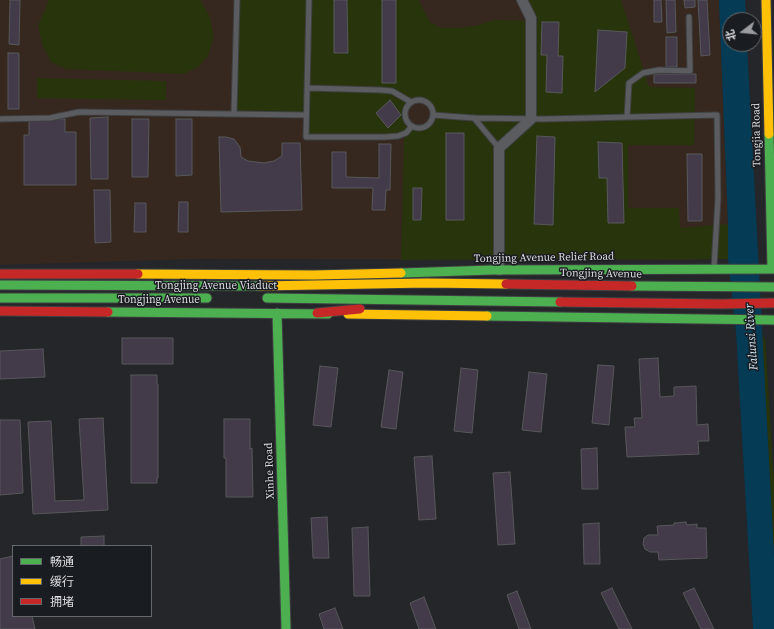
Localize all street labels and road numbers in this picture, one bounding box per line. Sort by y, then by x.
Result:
street label: Tongjia Road [750,103,764,167]
street label: Tongjing Avenue Relief Road [474,250,614,266]
street label: Tongjing Avenue [560,267,642,281]
street label: Tongjing Avenue Viaduct [155,279,277,293]
street label: Tongjing Avenue [118,293,200,307]
street label: Xinhe Road [262,442,278,500]

